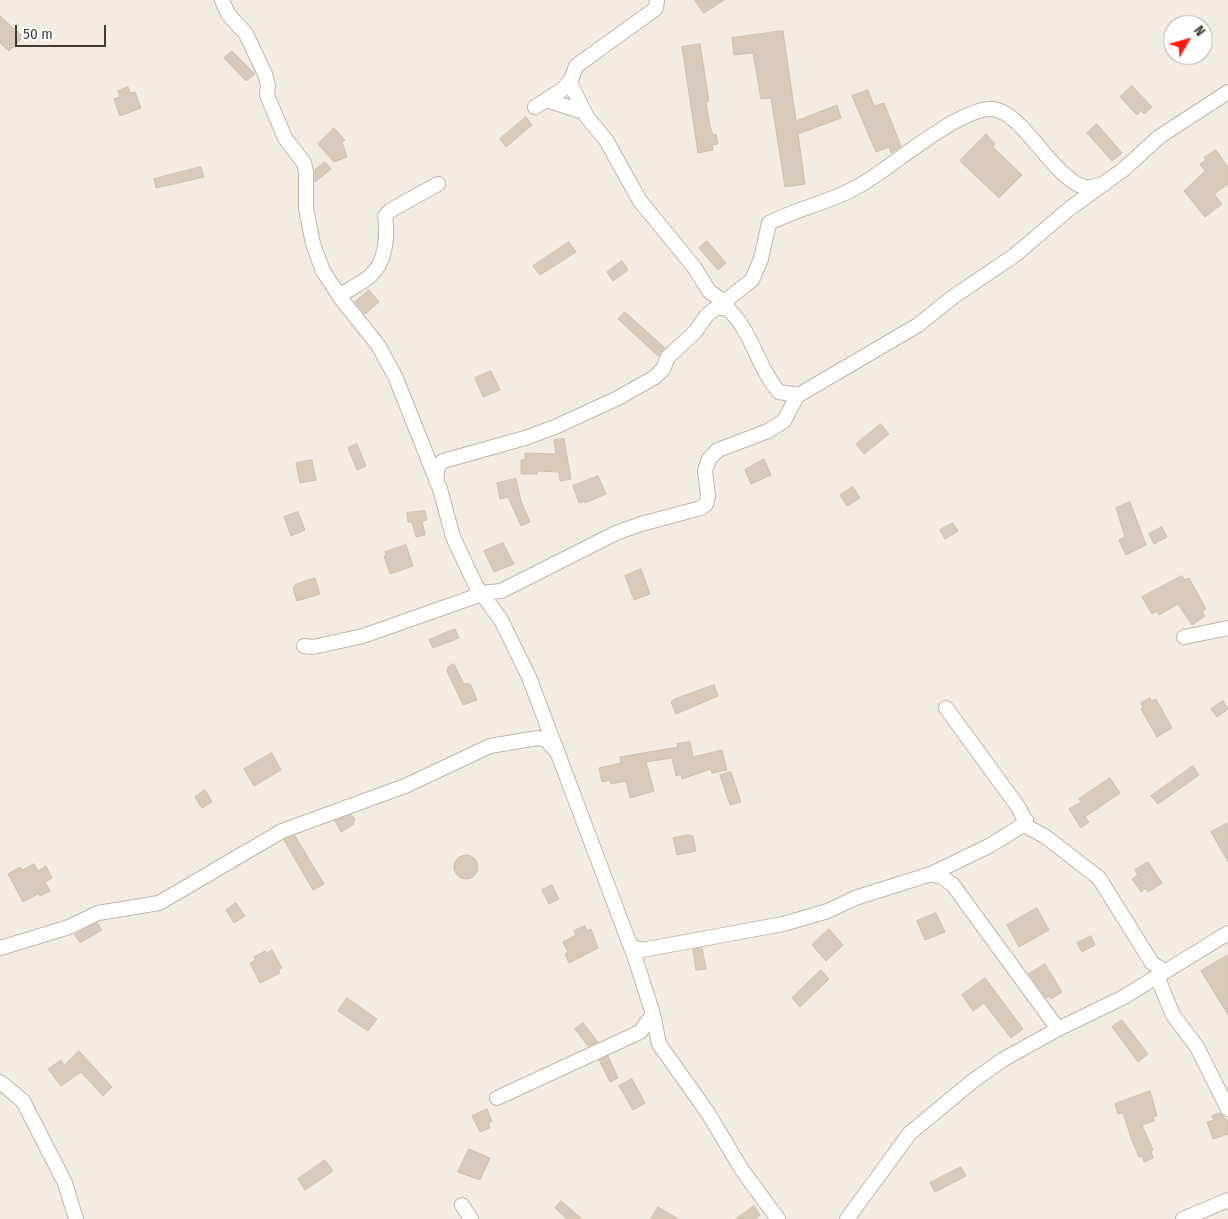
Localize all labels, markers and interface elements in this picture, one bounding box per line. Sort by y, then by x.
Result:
scale bar [18,15,109,47]
north arrow [1163,15,1213,65]
text: N [1190,23,1209,40]
text: 50 m [23,25,53,43]

